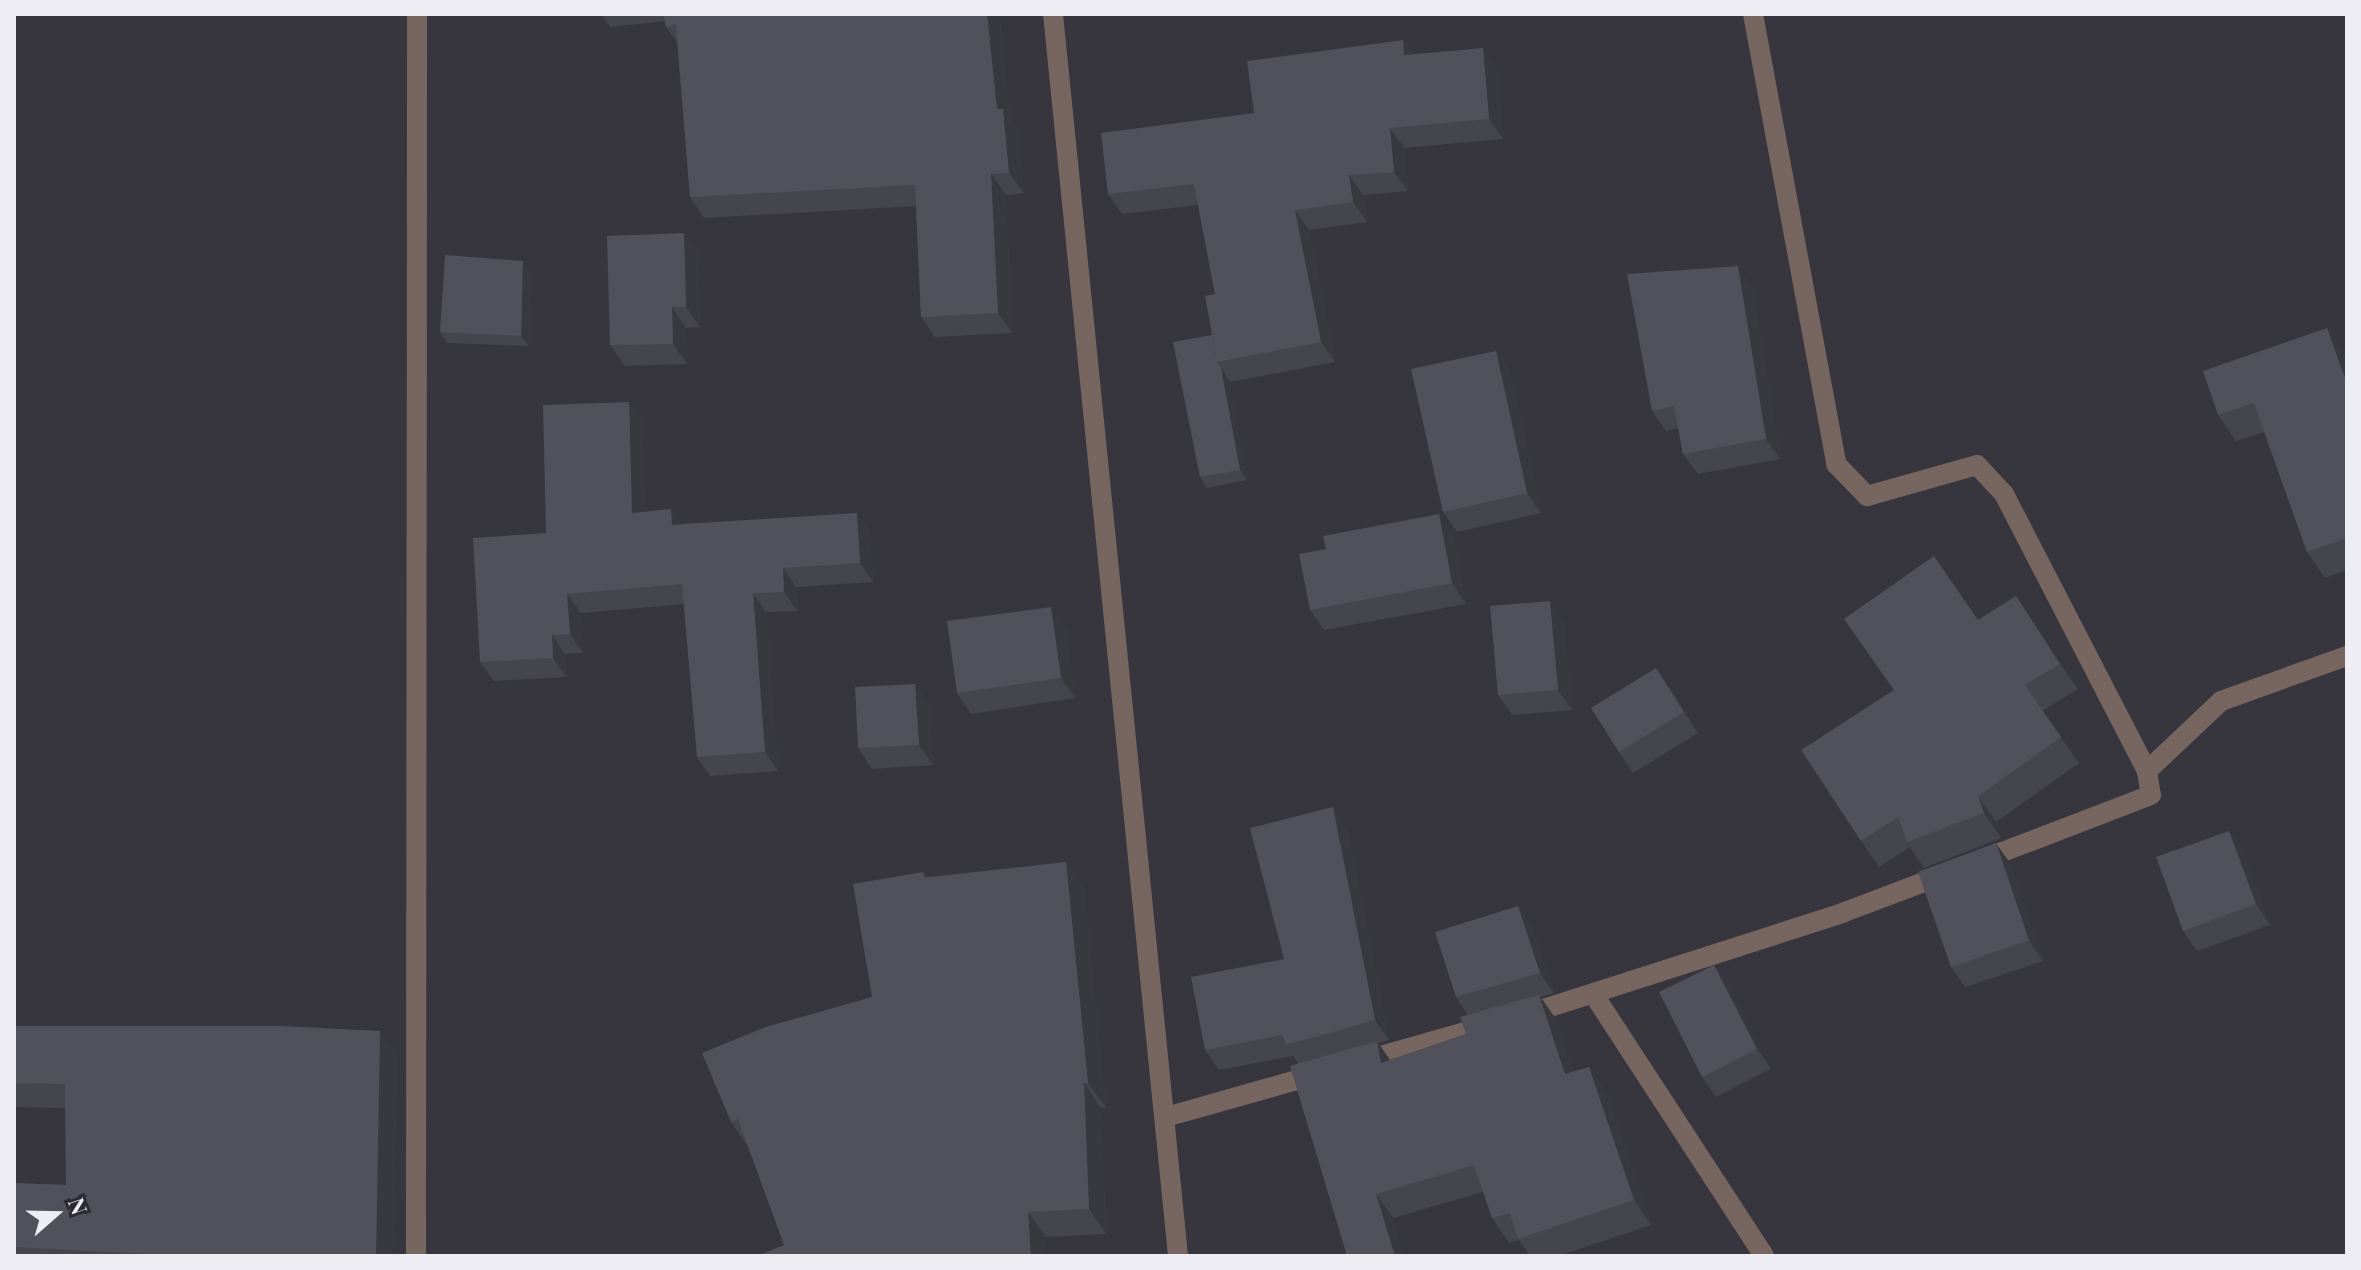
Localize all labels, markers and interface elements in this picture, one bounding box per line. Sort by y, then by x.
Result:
north arrow [16,1174,96,1254]
text: N [62,1193,95,1218]

